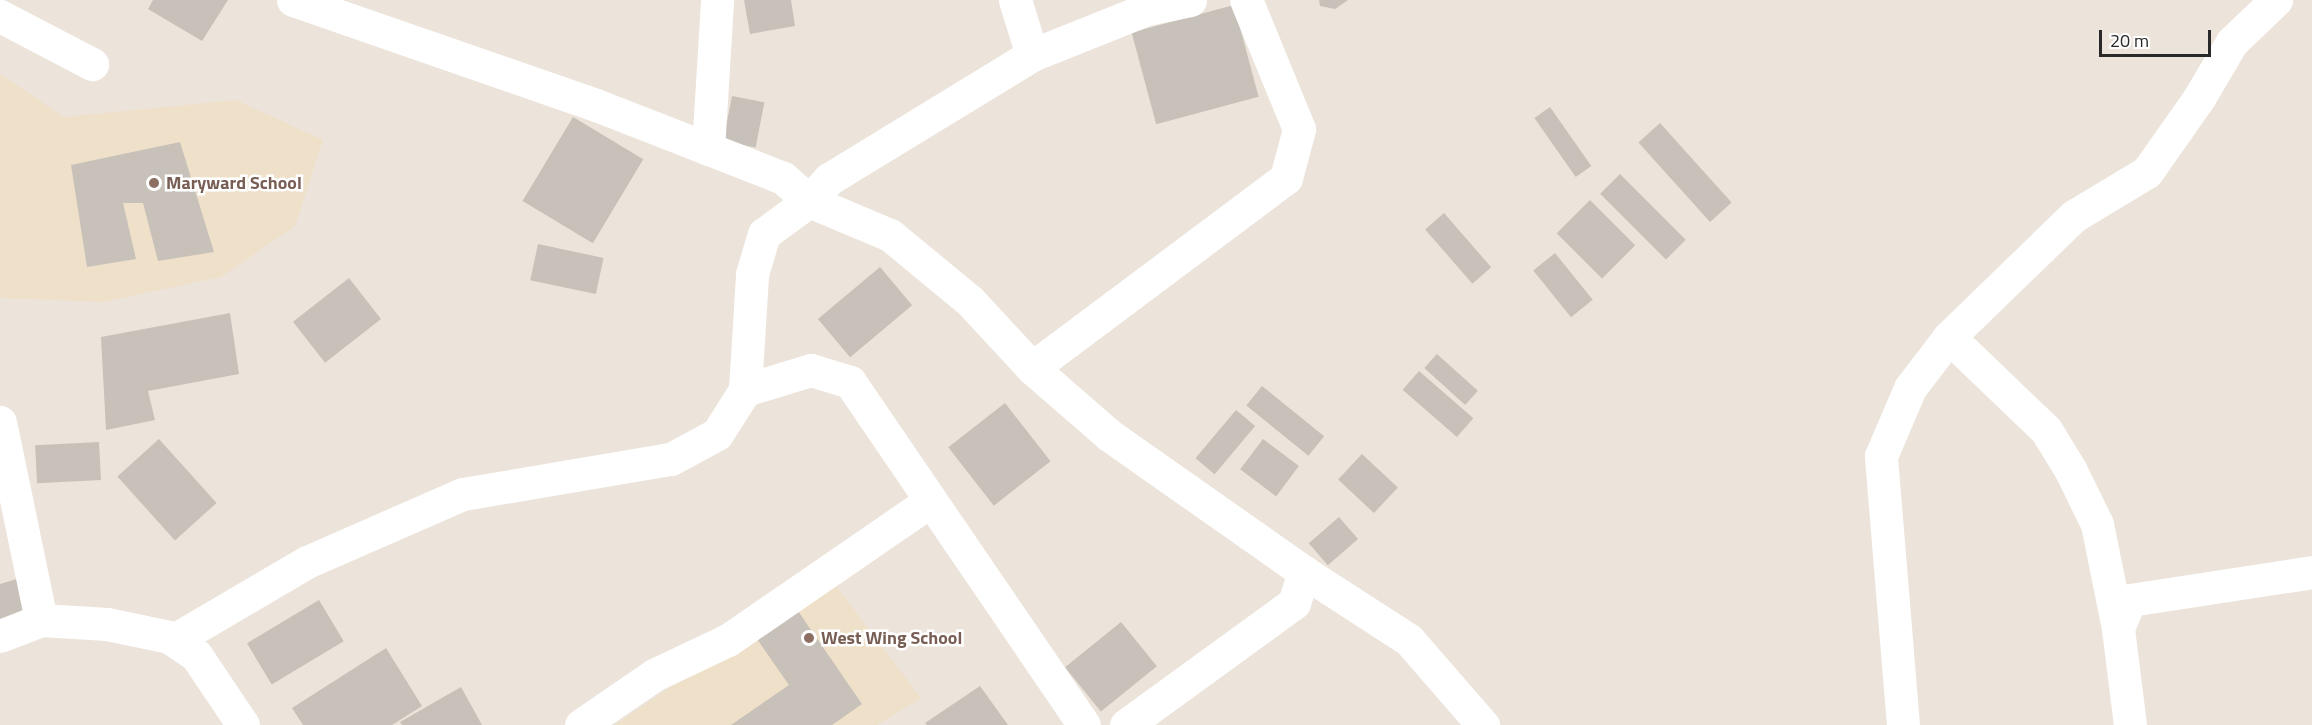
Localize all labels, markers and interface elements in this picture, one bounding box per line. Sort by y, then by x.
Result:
scale bar [2102,18,2214,56]
text: 20 m [2110,27,2149,54]
place label: Maryward School [166,172,302,194]
marker: Maryward School [147,176,161,190]
place label: West Wing School [821,627,962,649]
marker: West Wing School [802,631,816,645]

